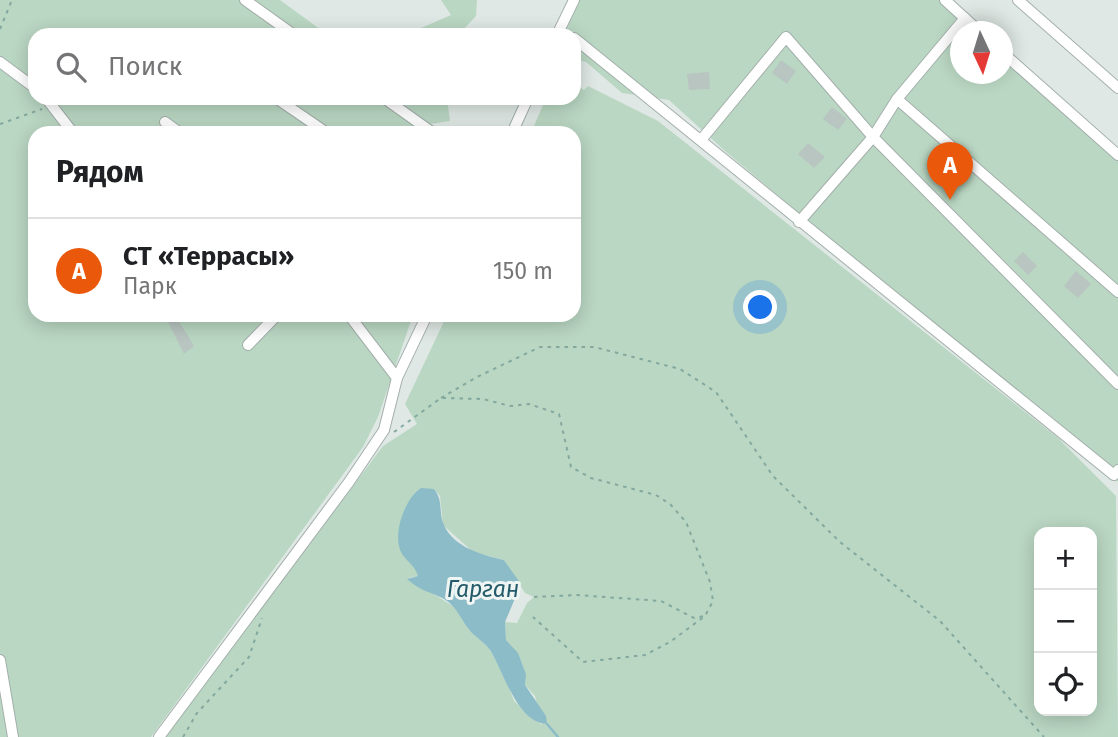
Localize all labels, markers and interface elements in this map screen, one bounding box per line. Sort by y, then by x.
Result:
north arrow [950,21,1013,84]
search box [28,28,581,105]
icon: search [52,48,90,86]
text: Поиск [108,51,182,82]
pin: A [927,142,973,200]
text: Рядом [56,154,144,190]
text: СТ «Террасы» [123,241,294,272]
text: A [72,257,86,285]
text: 150 m [493,257,553,285]
text: Парк [123,272,177,300]
your location [743,290,777,324]
map controls [1034,527,1097,716]
button: + [1034,527,1097,590]
water label: Гарган [447,575,519,603]
button: − [1034,590,1097,653]
button: locate [1034,653,1097,716]

